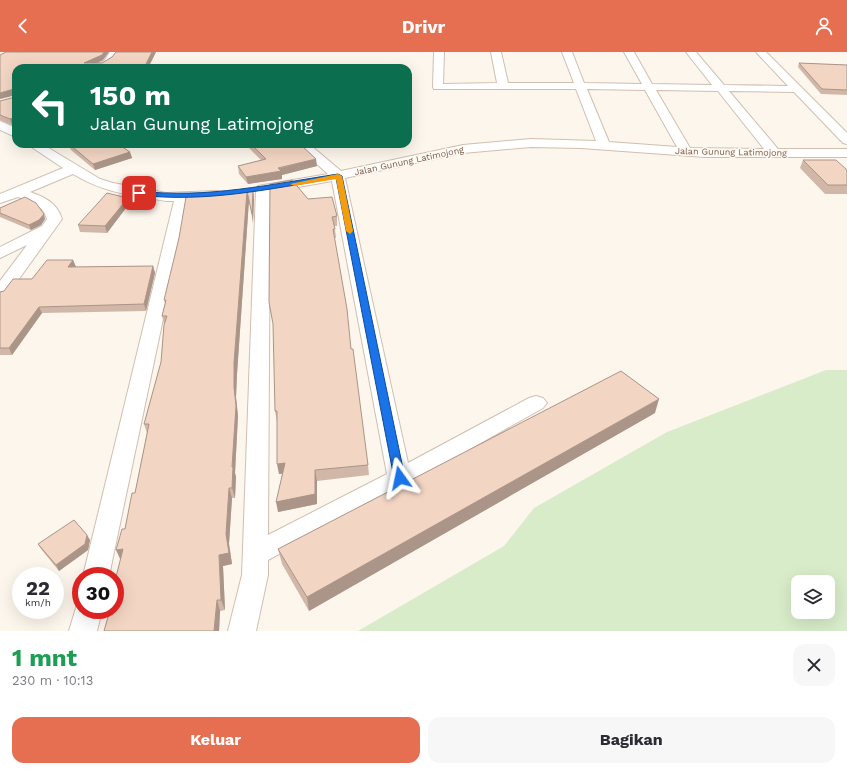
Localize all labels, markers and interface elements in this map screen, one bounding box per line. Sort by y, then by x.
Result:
icon: back [12,15,34,37]
icon: person [813,15,835,37]
text: Drivr [402,16,445,37]
text: 150 m [90,79,171,112]
icon: left [24,80,76,132]
text: Jalan Gunung Latimojong [90,113,313,134]
street label: Jalan Gunung Latimojong [353,144,465,178]
street label: Jalan Gunung Latimojong [675,146,787,158]
pin [122,176,156,210]
icon: arrive [128,182,150,204]
position arrow [379,457,421,499]
speed limit sign: 30 [72,567,124,619]
map controls [791,575,835,619]
button: layers [791,575,835,619]
text: 22 [26,576,50,600]
text: km/h [25,597,51,608]
text: 1 mnt [12,644,77,672]
button: close [793,644,835,686]
text: 230 m · 10:13 [12,673,93,688]
button: Keluar [12,717,420,763]
button: Bagikan [428,717,835,763]

